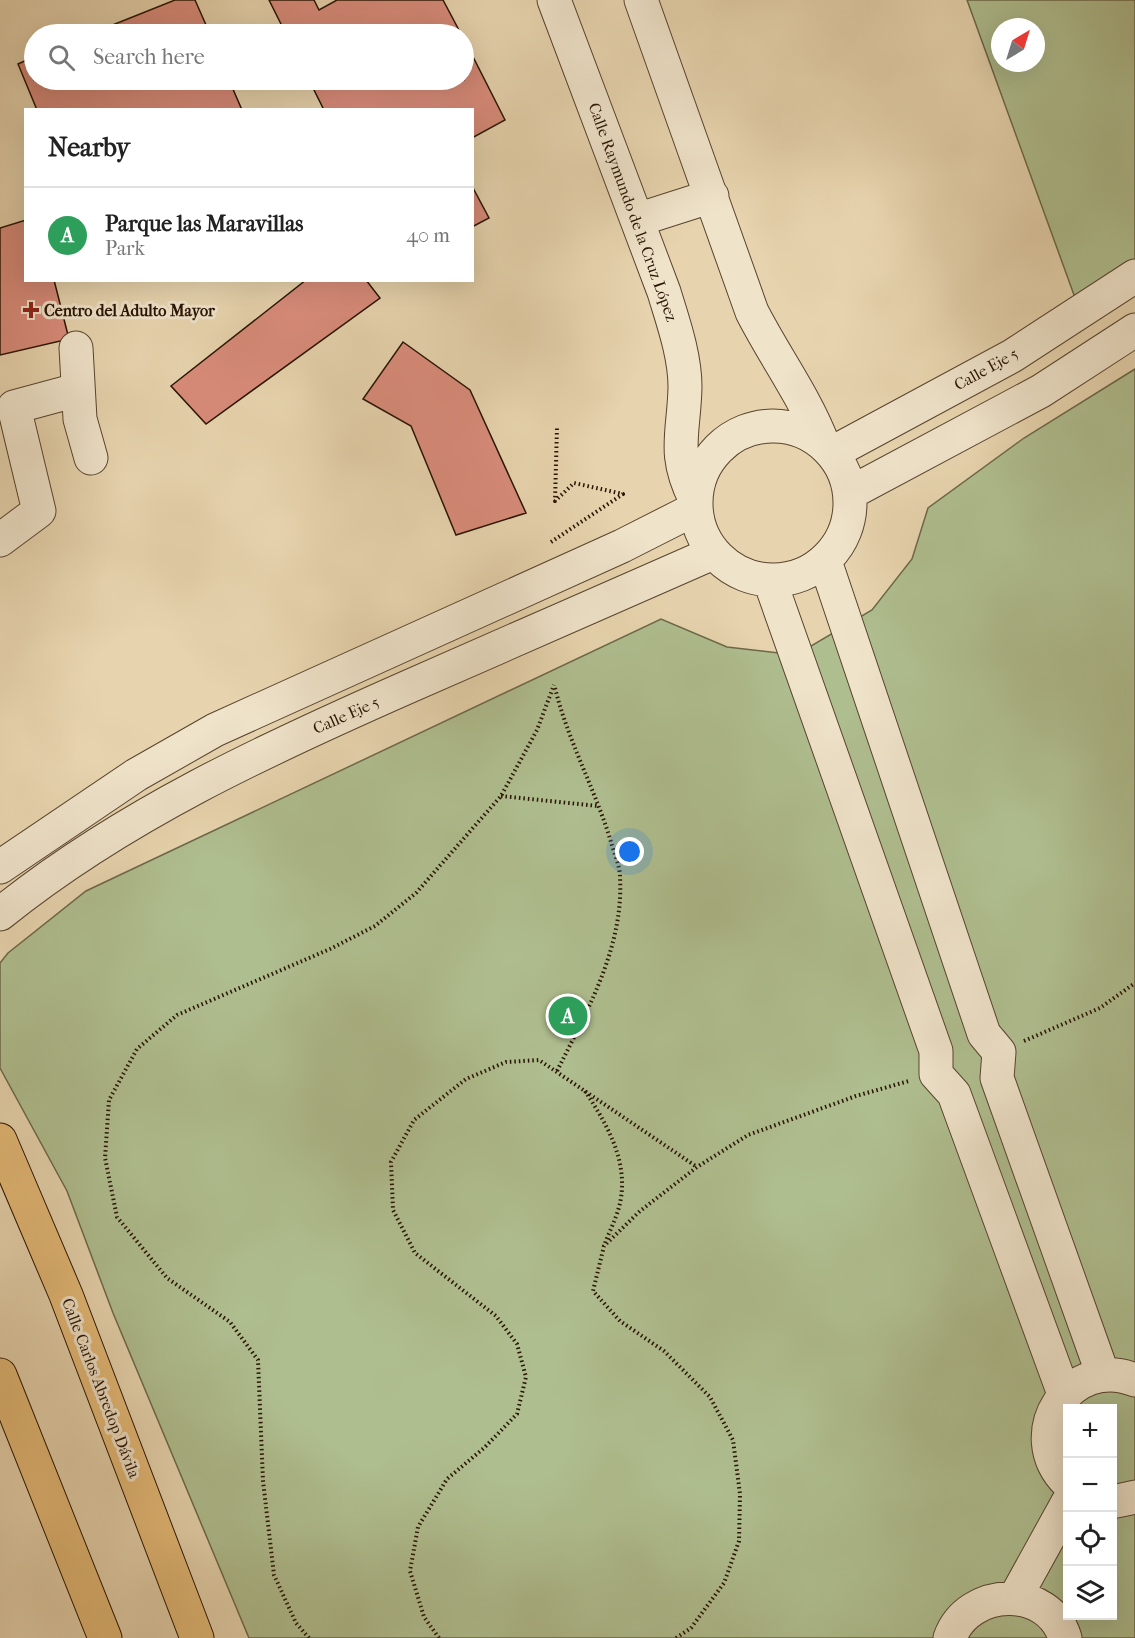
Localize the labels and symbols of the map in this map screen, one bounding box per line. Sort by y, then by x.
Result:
north arrow [991,18,1045,72]
street label: Calle Raymundo de la Cruz López [585,100,681,324]
marker: Centro del Adulto Mayor [22,301,40,319]
place label: Centro del Adulto Mayor [44,301,216,321]
street label: Calle Eje 5 [951,344,1021,394]
street label: Calle Eje 5 [310,692,382,738]
your location [615,837,644,866]
pin: A [548,994,588,1038]
street label: Calle Carlos Abredop Dávila [58,1295,144,1481]

